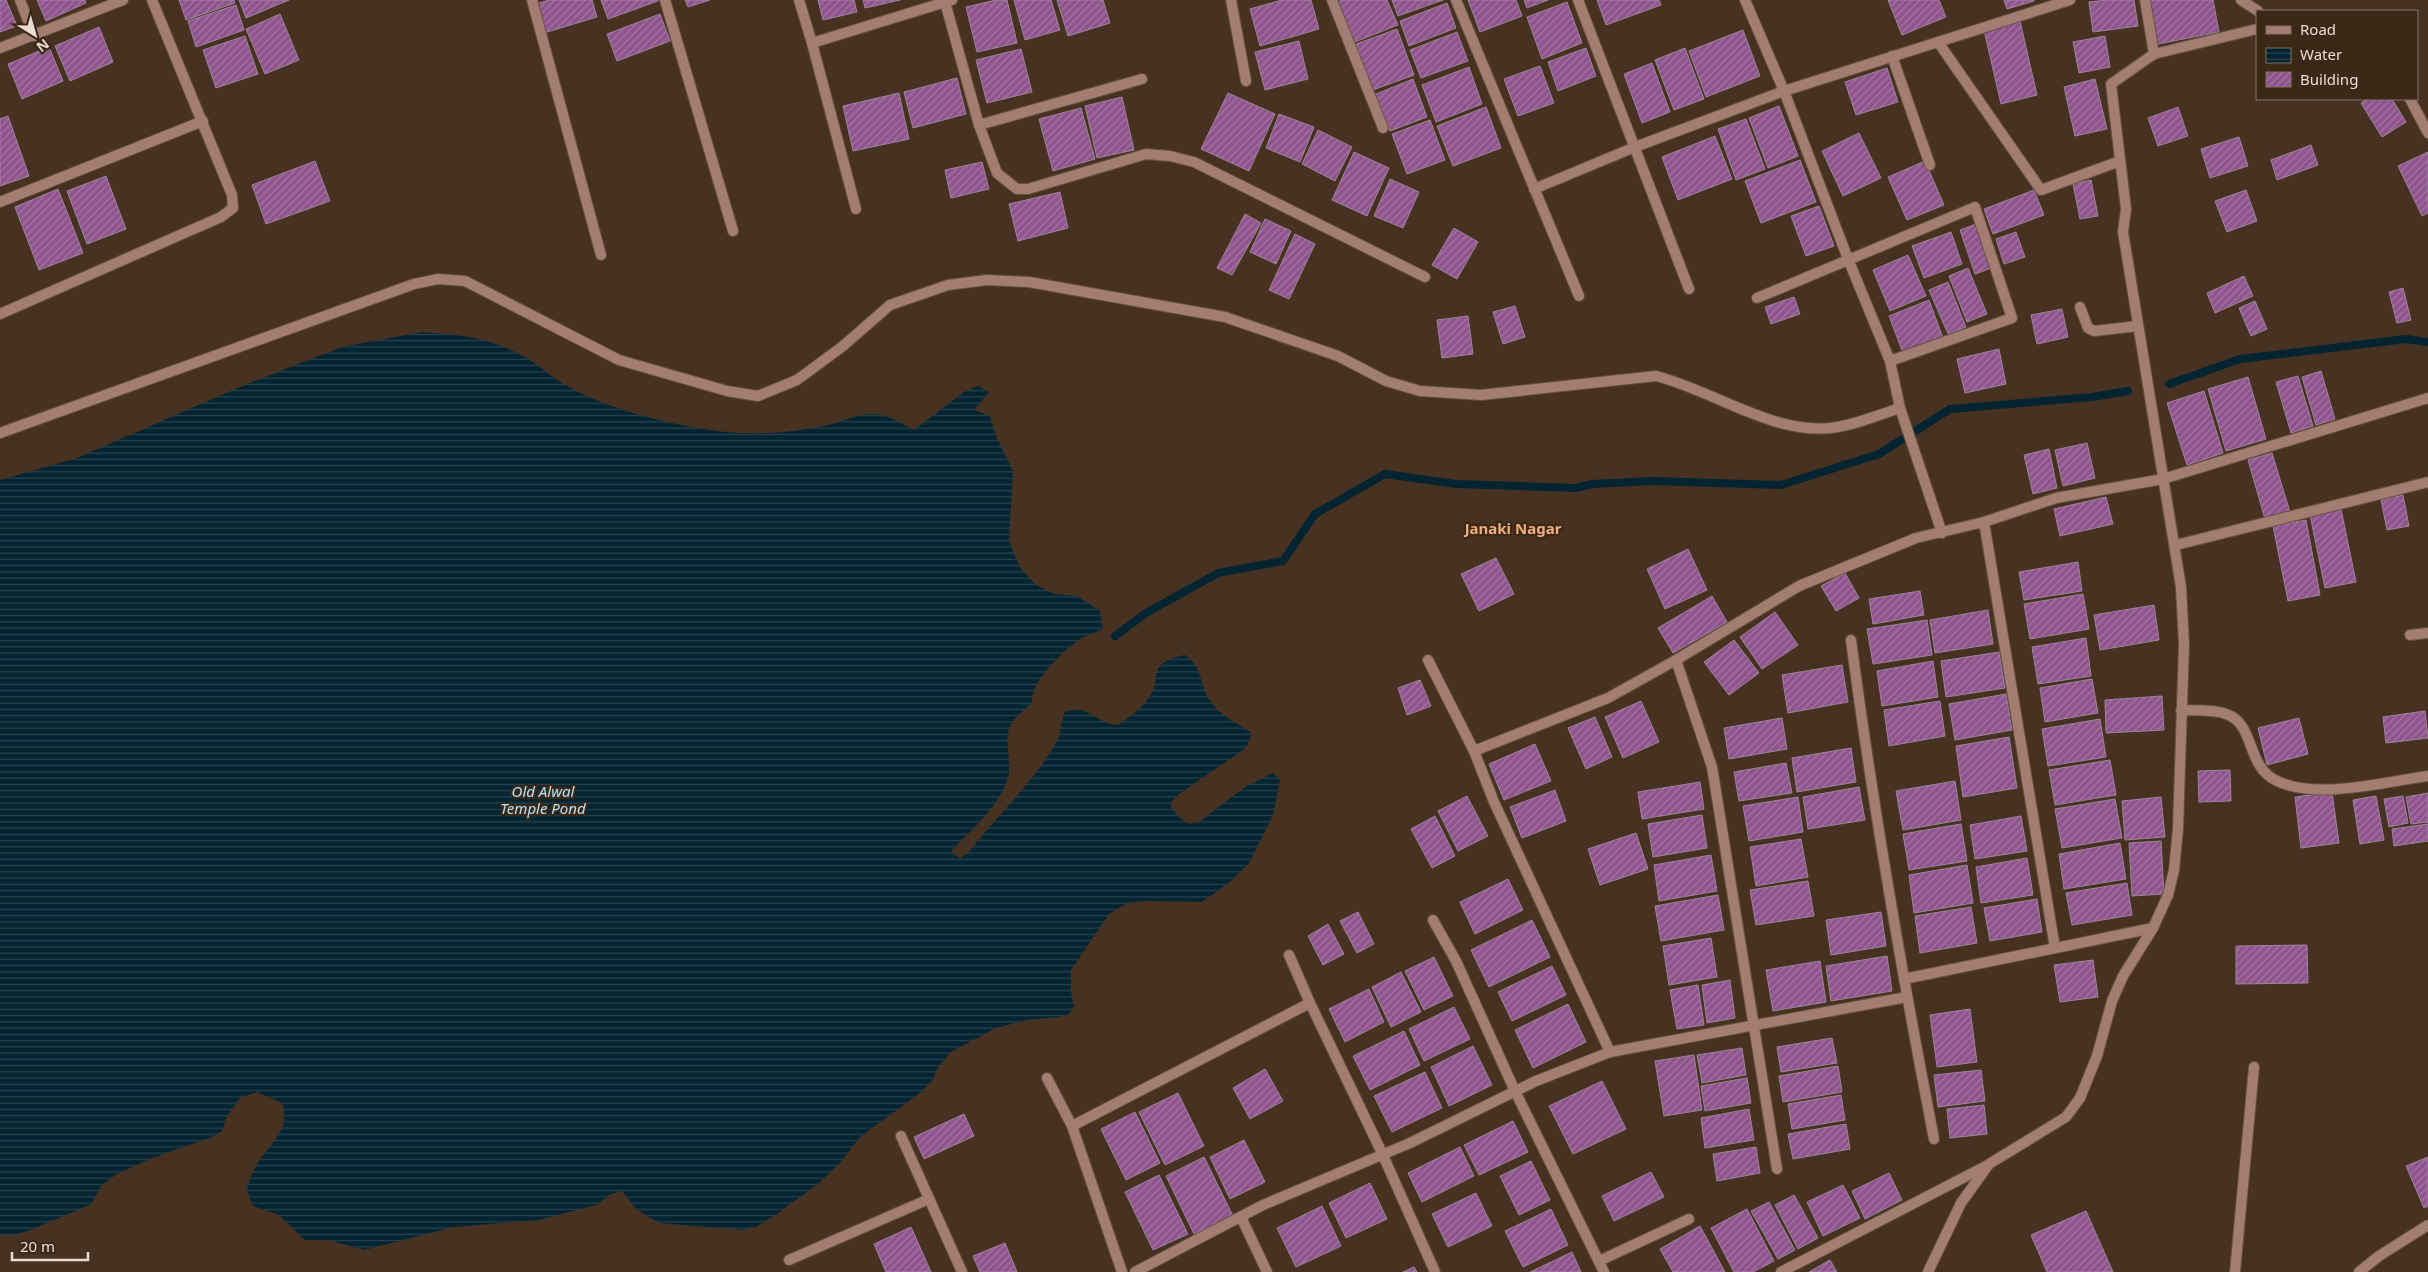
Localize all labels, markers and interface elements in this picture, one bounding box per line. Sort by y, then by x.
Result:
north arrow [10,10,60,60]
legend [2256,10,2418,100]
text: Road [2300,19,2336,39]
text: N [33,35,53,57]
text: Water [2300,44,2342,64]
text: Building [2300,69,2358,89]
district label: Janaki Nagar [1463,518,1562,538]
water label: Old Alwal Temple Pond [500,781,586,818]
scale bar [12,1230,89,1262]
text: 20 m [20,1236,55,1256]

